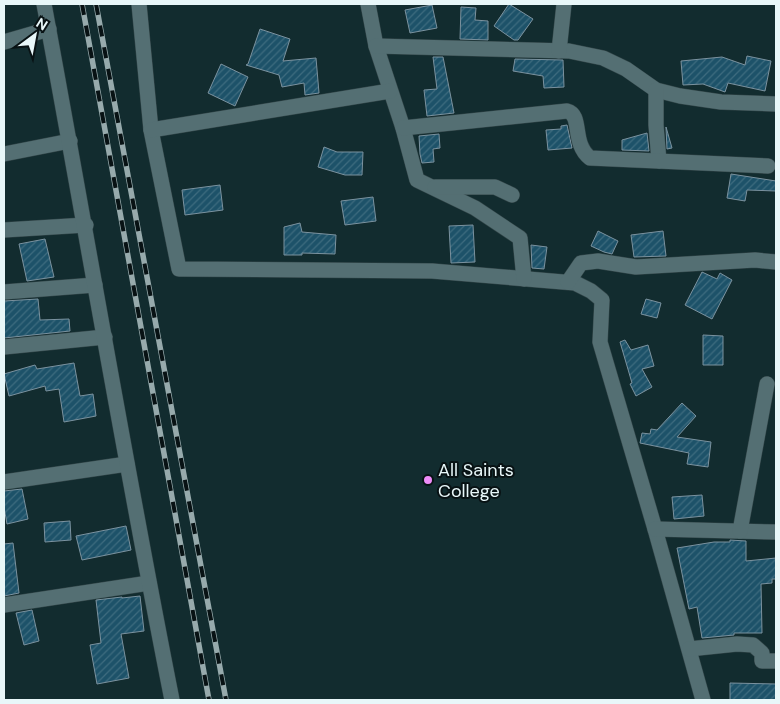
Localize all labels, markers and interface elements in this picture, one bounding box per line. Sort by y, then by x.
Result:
north arrow [10,10,60,60]
text: N [33,14,51,34]
place label: All Saints College [438,458,514,503]
marker: All Saints College [422,474,434,486]

